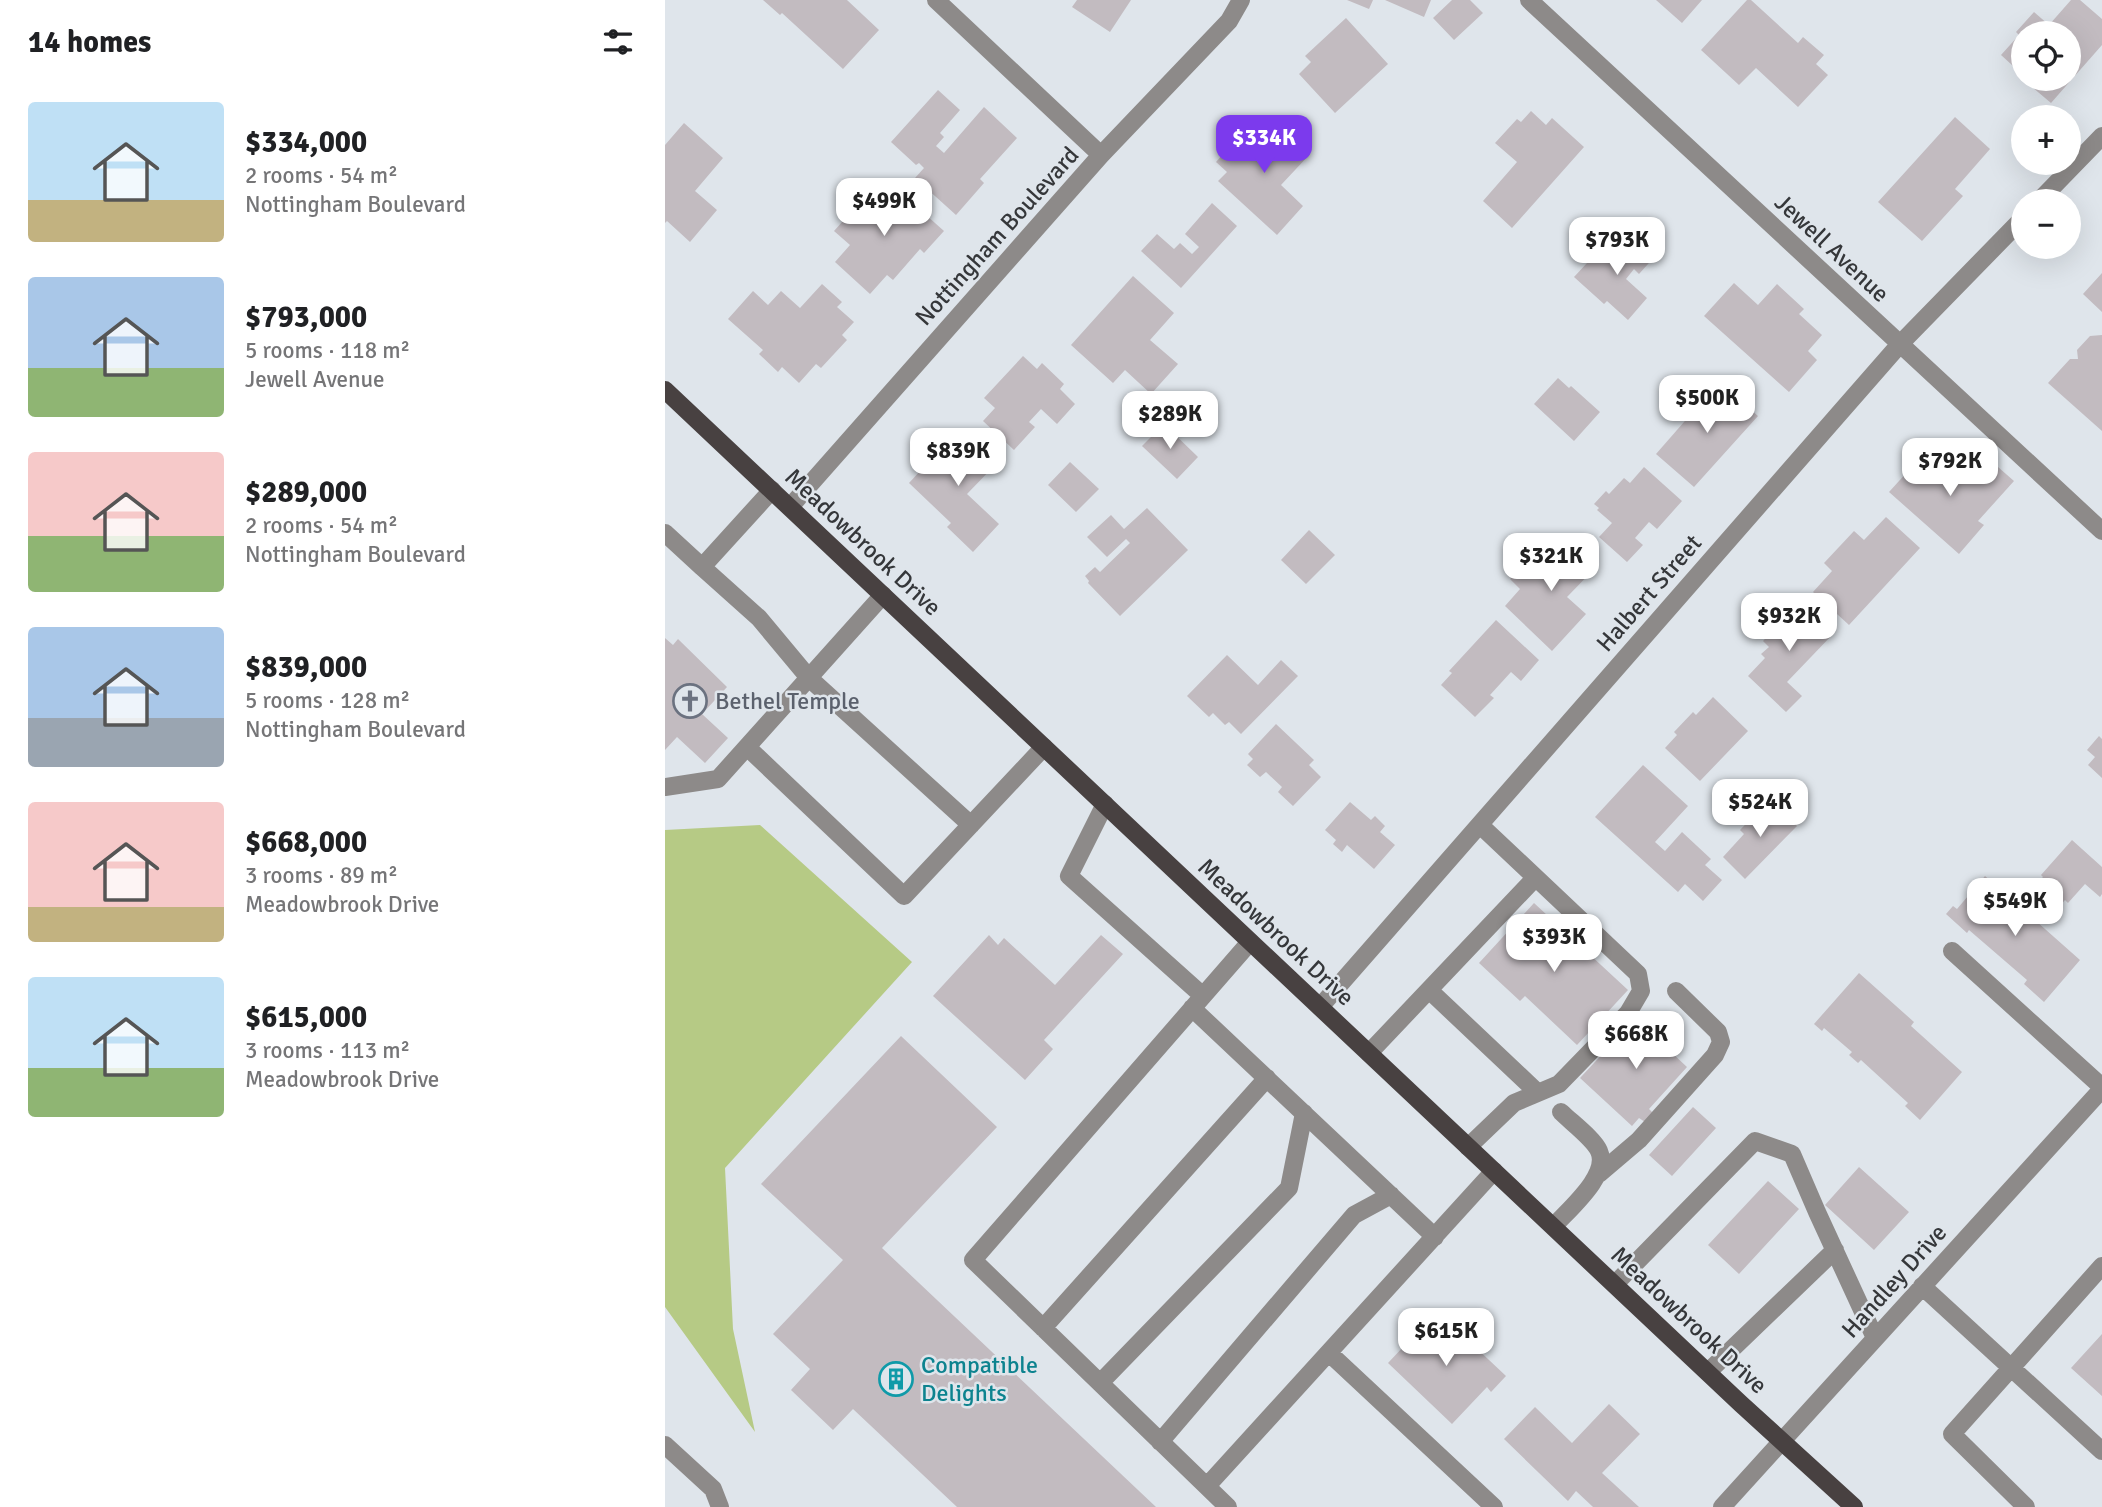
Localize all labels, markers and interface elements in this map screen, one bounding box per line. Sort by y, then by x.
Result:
map controls [2011,21,2081,259]
button: locate [2011,21,2081,91]
icon: filters [599,23,637,61]
text: 14 homes [28,24,151,61]
button: + [2011,105,2081,175]
pin: $334K [1215,116,1313,175]
text: $334K [1232,123,1296,152]
text: $334,000 [245,124,367,161]
icon: home [84,130,168,214]
street label: Nottingham Boulevard [909,140,1085,332]
text: 2 rooms · 54 m² [245,161,398,190]
pin: $499K [835,178,933,238]
text: $499K [852,186,916,215]
street label: Jewell Avenue [1768,187,1896,309]
button: − [2011,189,2081,259]
text: Nottingham Boulevard [245,190,466,219]
pin: $793K [1568,218,1666,277]
text: $793K [1585,225,1649,254]
text: $793,000 [245,299,367,336]
icon: home [84,305,168,389]
text: 5 rooms · 118 m² [245,336,410,365]
text: Jewell Avenue [245,365,385,394]
pin: $500K [1658,376,1756,435]
text: $500K [1675,383,1739,412]
pin: $289K [1121,392,1219,451]
text: $289K [1138,399,1202,428]
pin: $839K [909,428,1007,488]
text: $839K [926,436,990,465]
pin: $792K [1901,438,1999,498]
text: $792K [1918,446,1982,475]
street label: Meadowbrook Drive [779,462,947,622]
text: $289,000 [245,474,367,511]
icon: home [84,480,168,564]
text: 2 rooms · 54 m² [245,511,398,540]
street label: Halbert Street [1590,528,1708,658]
pin: $321K [1502,534,1600,593]
text: Nottingham Boulevard [245,540,466,569]
text: $321K [1519,541,1583,570]
pin: $932K [1740,594,1838,653]
text: $932K [1757,601,1821,630]
text: $839,000 [245,649,367,686]
icon: home [84,655,168,739]
church icon: Bethel Temple [671,682,709,720]
text: 5 rooms · 128 m² [245,686,410,715]
place label: Bethel Temple [715,686,860,716]
text: Nottingham Boulevard [245,715,466,744]
pin: $524K [1711,780,1809,839]
text: $524K [1728,787,1792,816]
text: $668,000 [245,824,367,861]
icon: home [84,830,168,914]
street label: Meadowbrook Drive [1192,852,1360,1012]
text: 3 rooms · 89 m² [245,861,398,890]
pin: $549K [1966,878,2064,938]
text: $549K [1983,886,2047,915]
text: Meadowbrook Drive [245,890,439,919]
pin: $393K [1505,914,1603,974]
text: $393K [1522,922,1586,951]
text: $615,000 [245,999,367,1036]
icon: home [84,1005,168,1089]
pin: $668K [1587,1012,1685,1071]
text: $668K [1604,1019,1668,1048]
text: 3 rooms · 113 m² [245,1036,410,1065]
text: Meadowbrook Drive [245,1065,439,1094]
street label: Handley Drive [1835,1218,1953,1344]
street label: Meadowbrook Drive [1605,1240,1773,1400]
pin: $615K [1397,1308,1495,1368]
text: $615K [1414,1316,1478,1345]
place label: Compatible Delights [921,1350,1038,1408]
building icon: Compatible Delights [877,1360,915,1398]

